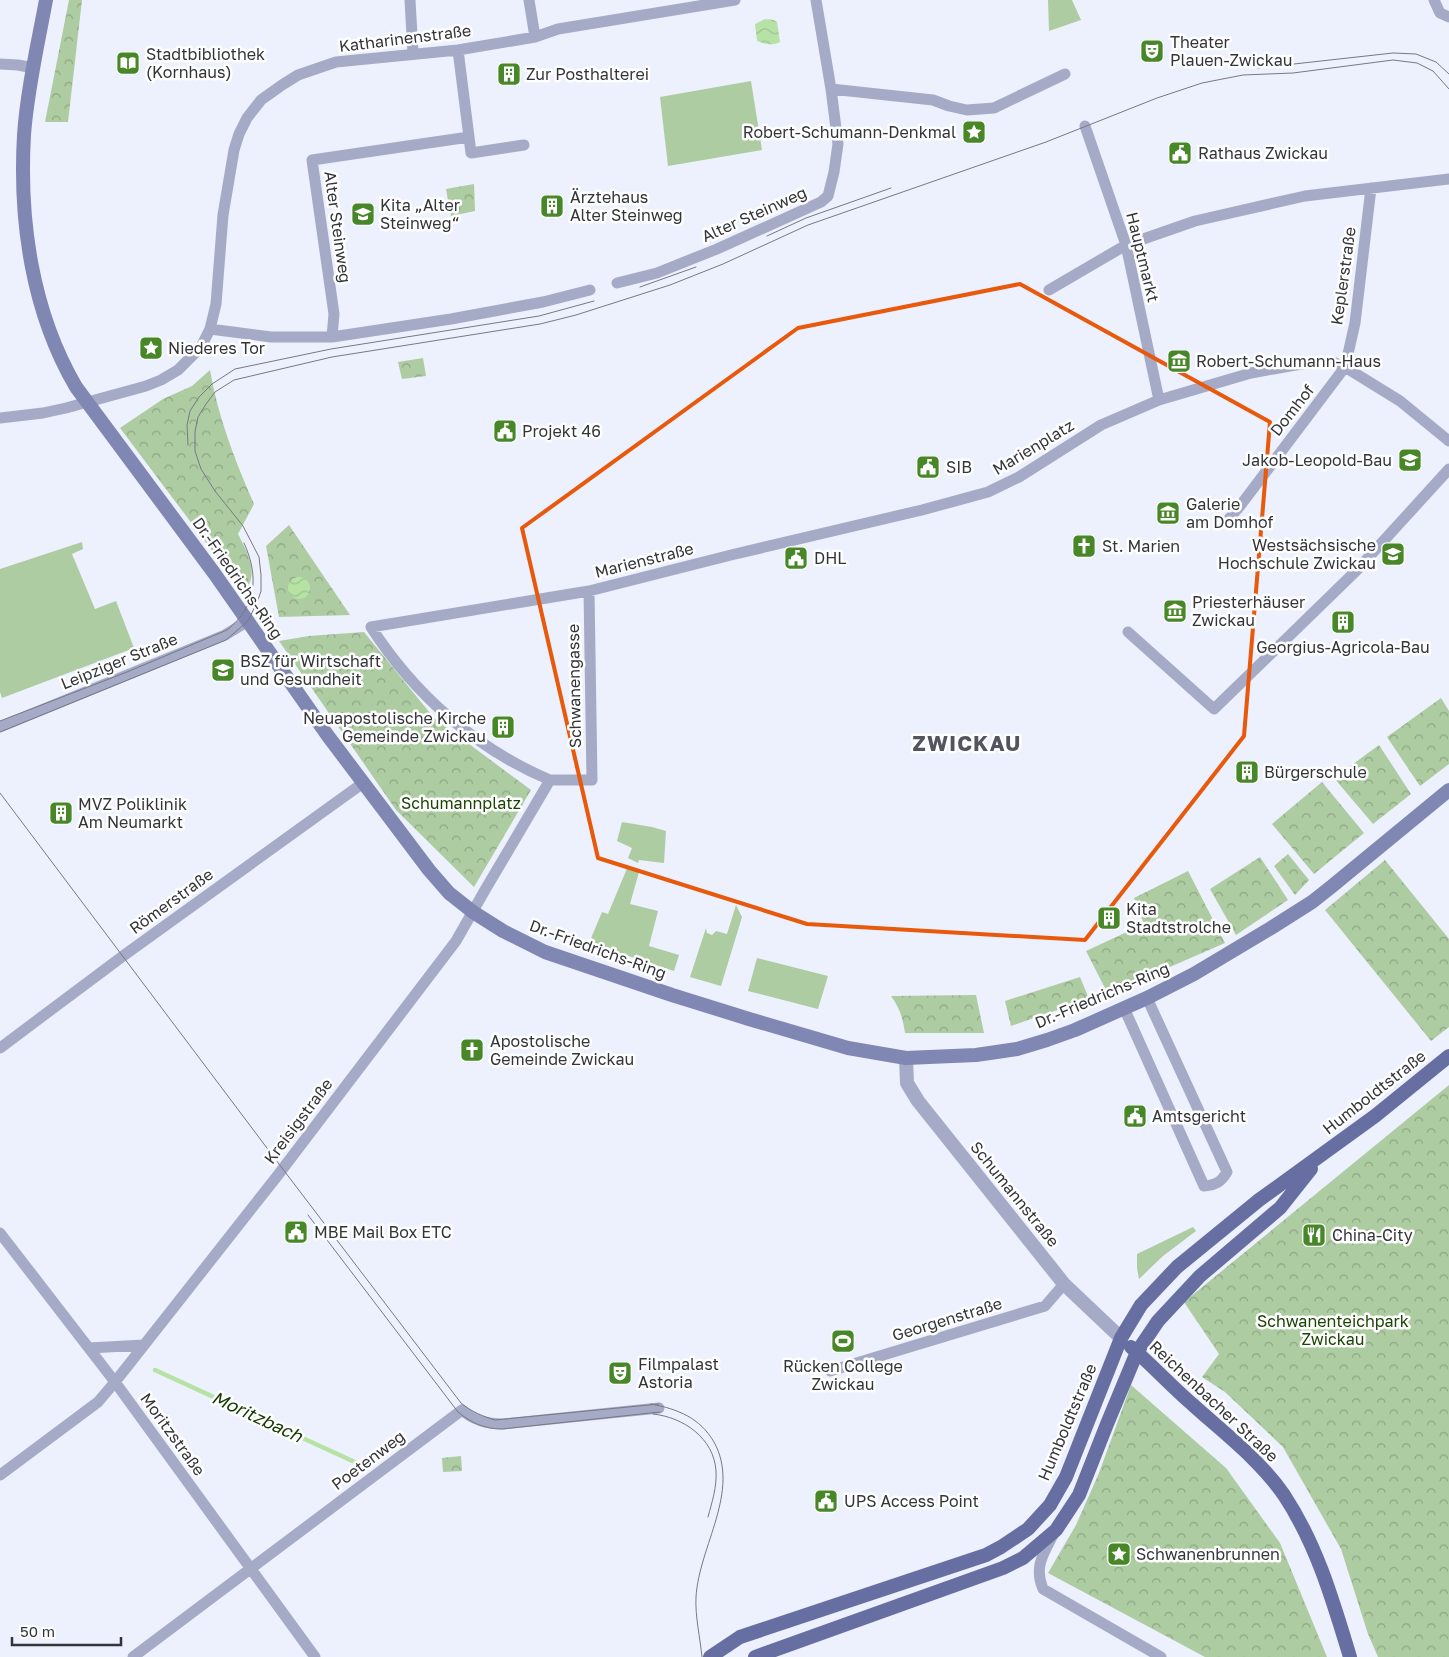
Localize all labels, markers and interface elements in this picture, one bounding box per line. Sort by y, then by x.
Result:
street label: Katharinenstraße [338,20,472,56]
place label: Theater Plauen-Zwickau [1170,32,1292,70]
theatre icon: Theater Plauen-Zwickau [1139,38,1165,64]
place label: Stadtbibliothek (Kornhaus) [146,44,265,82]
library icon: Stadtbibliothek (Kornhaus) [115,50,141,76]
building icon: Zur Posthalterei [496,61,522,87]
place label: Zur Posthalterei [526,64,649,84]
place icon: Robert-Schumann-Denkmal [961,119,987,145]
place label: Robert-Schumann-Denkmal [743,122,956,142]
public building icon: Rathaus Zwickau [1167,140,1193,166]
place label: Rathaus Zwickau [1198,143,1328,163]
street label: Alter Steinweg [320,170,356,284]
street label: Alter Steinweg [698,182,810,246]
place label: Ärztehaus Alter Steinweg [570,187,683,225]
building icon: Ärztehaus Alter Steinweg [539,193,565,219]
place label: Kita „Alter Steinweg“ [380,195,460,233]
school or university icon: Kita „Alter Steinweg“ [350,201,376,227]
street label: Hauptmarkt [1122,210,1164,304]
street label: Keplerstraße [1326,226,1360,326]
place icon: Niederes Tor [138,335,164,361]
place label: Niederes Tor [168,338,265,358]
museum icon: Robert-Schumann-Haus [1166,348,1192,374]
place label: Robert-Schumann-Haus [1196,351,1381,371]
street label: Domhof [1266,380,1318,440]
street label: Marienplatz [989,415,1077,479]
public building icon: Projekt 46 [492,418,518,444]
place label: Projekt 46 [522,421,601,441]
school or university icon: Jakob-Leopold-Bau [1397,447,1423,473]
place label: Jakob-Leopold-Bau [1242,450,1392,470]
public building icon: SIB [915,454,941,480]
place label: SIB [946,457,972,477]
place label: Galerie am Domhof [1186,494,1273,532]
museum icon: Galerie am Domhof [1155,500,1181,526]
street label: Dr.-Friedrichs-Ring [188,513,288,643]
church icon: St. Marien [1071,533,1097,559]
place label: Westsächsische Hochschule Zwickau [1218,535,1376,573]
place label: St. Marien [1102,536,1180,556]
street label: Marienstraße [593,538,695,582]
school or university icon: Westsächsische Hochschule Zwickau [1380,541,1406,567]
public building icon: DHL [783,545,809,571]
place label: DHL [814,548,846,568]
place label: Priesterhäuser Zwickau [1192,592,1305,630]
museum icon: Priesterhäuser Zwickau [1162,598,1188,624]
building icon: Georgius-Agricola-Bau [1330,609,1356,635]
street label: Schwanengasse [563,624,585,748]
street label: Leipziger Straße [58,628,180,694]
place label: Georgius-Agricola-Bau [1256,637,1430,657]
place label: BSZ für Wirtschaft und Gesundheit [240,651,381,689]
school or university icon: BSZ für Wirtschaft und Gesundheit [210,657,236,683]
place label: Neuapostolische Kirche Gemeinde Zwickau [303,708,486,746]
building icon: Neuapostolische Kirche Gemeinde Zwickau [490,714,516,740]
district label: ZWICKAU [913,730,1021,756]
building icon: Bürgerschule [1234,759,1260,785]
place label: Bürgerschule [1264,762,1367,782]
park label: Schumannplatz [401,793,521,813]
place label: MVZ Poliklinik Am Neumarkt [78,794,187,832]
building icon: MVZ Poliklinik Am Neumarkt [48,800,74,826]
street label: Römerstraße [125,864,217,938]
place label: Kita Stadtstrolche [1126,899,1231,937]
building icon: Kita Stadtstrolche [1096,905,1122,931]
street label: Dr.-Friedrichs-Ring [527,915,669,983]
street label: Dr.-Friedrichs-Ring [1032,958,1172,1032]
place label: Apostolische Gemeinde Zwickau [490,1031,634,1069]
church icon: Apostolische Gemeinde Zwickau [459,1037,485,1063]
street label: Humboldtstraße [1319,1046,1429,1138]
street label: Kreisigstraße [259,1074,337,1168]
public building icon: Amtsgericht [1122,1103,1148,1129]
place label: Amtsgericht [1152,1106,1246,1126]
street label: Schumannstraße [966,1137,1064,1251]
public building icon: MBE Mail Box ETC [283,1219,309,1245]
place label: MBE Mail Box ETC [314,1222,452,1242]
restaurant icon: China-City [1301,1222,1327,1248]
place label: China-City [1332,1225,1413,1245]
street label: Georgenstraße [890,1293,1004,1345]
park label: Schwanenteichpark Zwickau [1257,1311,1409,1349]
sports icon: Rücken College Zwickau [830,1328,856,1354]
street label: Reichenbacher Straße [1145,1336,1283,1466]
place label: Filmpalast Astoria [638,1354,719,1392]
place label: Rücken College Zwickau [783,1356,903,1394]
theatre icon: Filmpalast Astoria [607,1360,633,1386]
street label: Humboldtstraße [1033,1360,1101,1484]
water label: Moritzbach [209,1386,307,1447]
street label: Moritzstraße [136,1389,210,1479]
street label: Poetenweg [327,1426,409,1494]
public building icon: UPS Access Point [813,1488,839,1514]
place label: UPS Access Point [844,1491,979,1511]
place icon: Schwanenbrunnen [1106,1541,1132,1567]
place label: Schwanenbrunnen [1136,1544,1280,1564]
scale bar [12,1614,121,1646]
text: 50 m [20,1622,55,1640]

